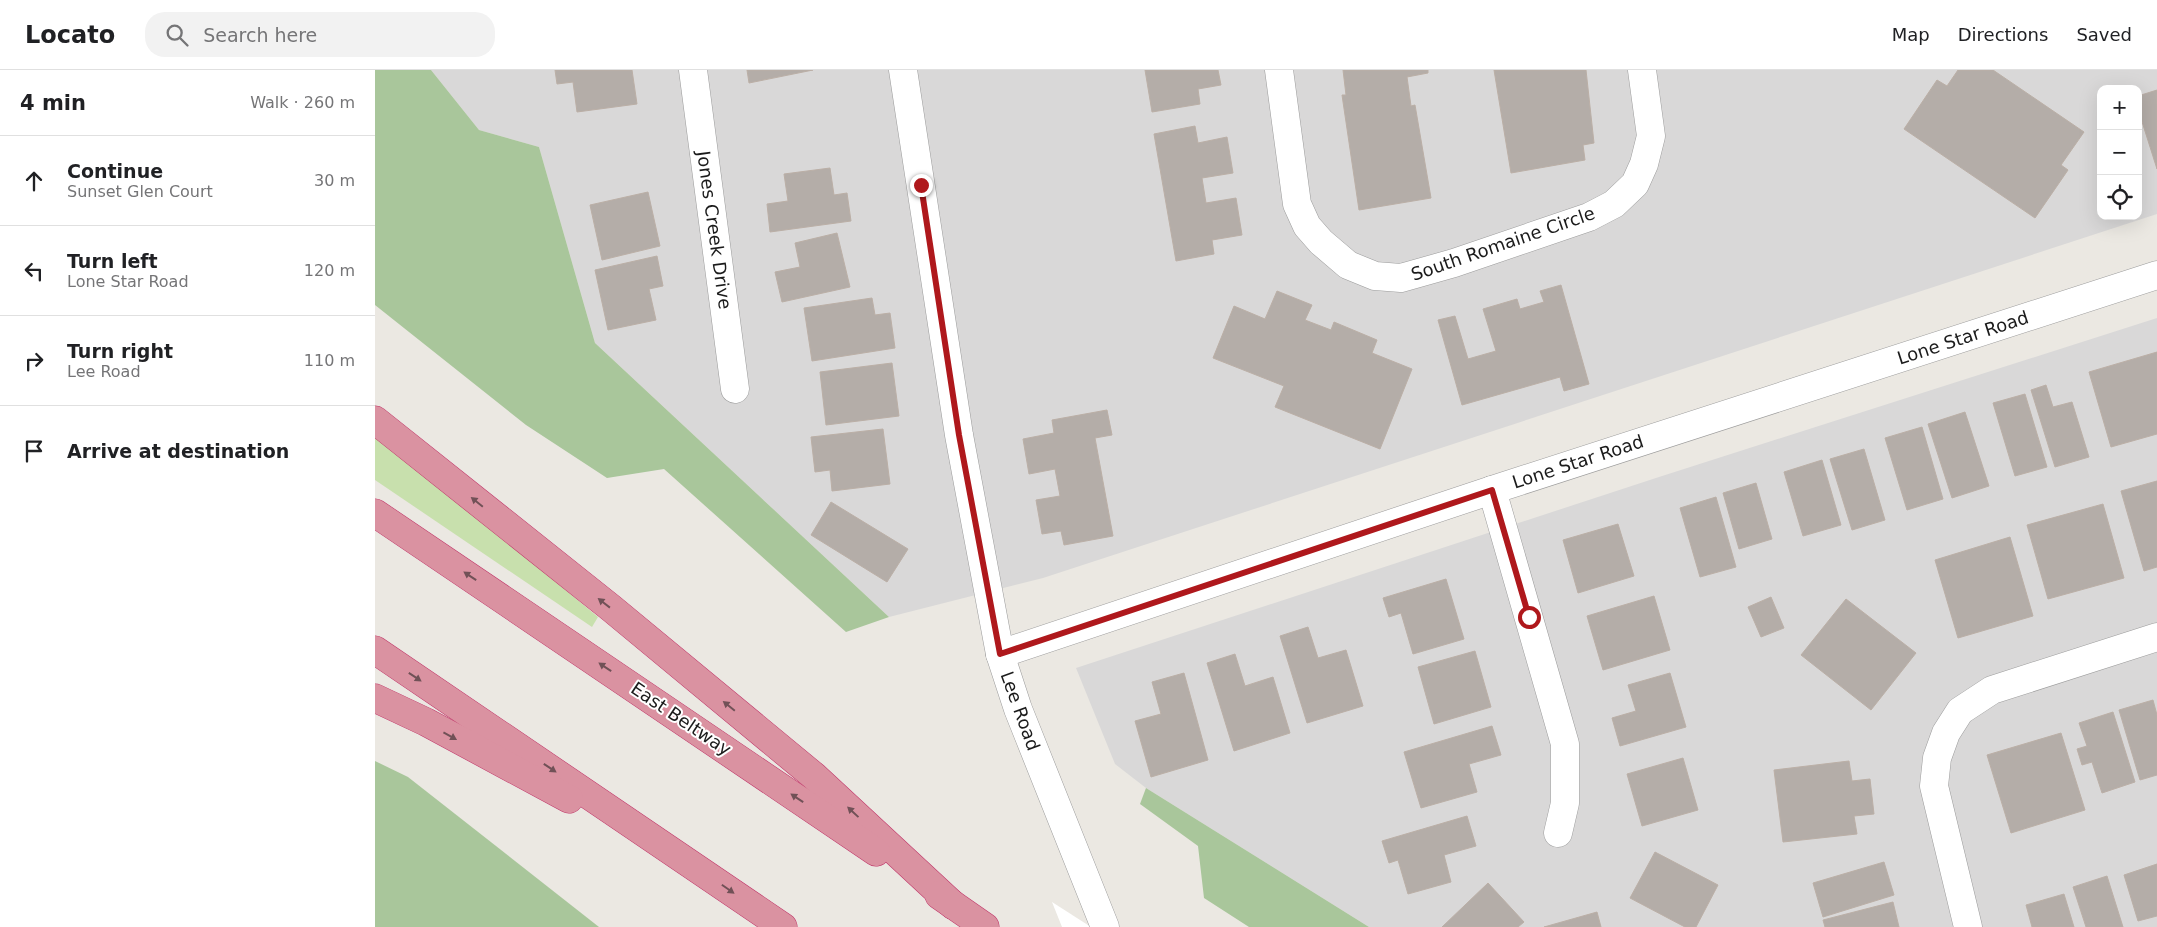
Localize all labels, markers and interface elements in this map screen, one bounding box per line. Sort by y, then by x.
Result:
search box [145,12,495,57]
text: Locato [25,21,115,49]
icon: search [163,21,191,49]
text: Search here [203,24,317,46]
text: Map [1892,24,1930,45]
text: Directions [1958,24,2048,45]
text: Saved [2076,24,2132,45]
map controls [2097,85,2142,220]
button: + [2097,85,2142,130]
text: 4 min [20,91,86,115]
text: Walk · 260 m [250,93,355,112]
button: − [2097,130,2142,175]
street label: Jones Creek Drive [693,148,736,310]
text: Continue [67,160,163,182]
icon: ahead [20,167,48,195]
text: 30 m [314,171,355,190]
route end [910,174,933,197]
button: locate [2097,175,2142,220]
text: Sunset Glen Court [67,182,213,201]
street label: South Romaine Circle [1408,202,1598,285]
text: Turn left [67,250,158,272]
icon: left [20,257,48,285]
text: 120 m [304,261,355,280]
text: Lone Star Road [67,272,189,291]
street label: Lone Star Road [1895,306,2031,369]
text: Turn right [67,340,173,362]
icon: right [20,347,48,375]
text: 110 m [304,351,355,370]
text: Lee Road [67,362,141,381]
street label: Lone Star Road [1510,430,1646,493]
icon: arrive [20,437,48,465]
text: Arrive at destination [67,440,289,462]
one-way arrow [470,497,483,508]
one-way arrow [463,571,477,581]
one-way arrow [597,598,611,608]
route start [1518,606,1541,629]
one-way arrow [598,662,612,672]
street label: Lee Road [996,668,1044,753]
one-way arrow [409,672,422,682]
street label: East Beltway [627,677,736,760]
one-way arrow [723,701,736,712]
one-way arrow [443,731,457,740]
one-way arrow [543,763,557,773]
one-way arrow [790,793,804,803]
one-way arrow [847,806,859,818]
one-way arrow [721,884,735,894]

